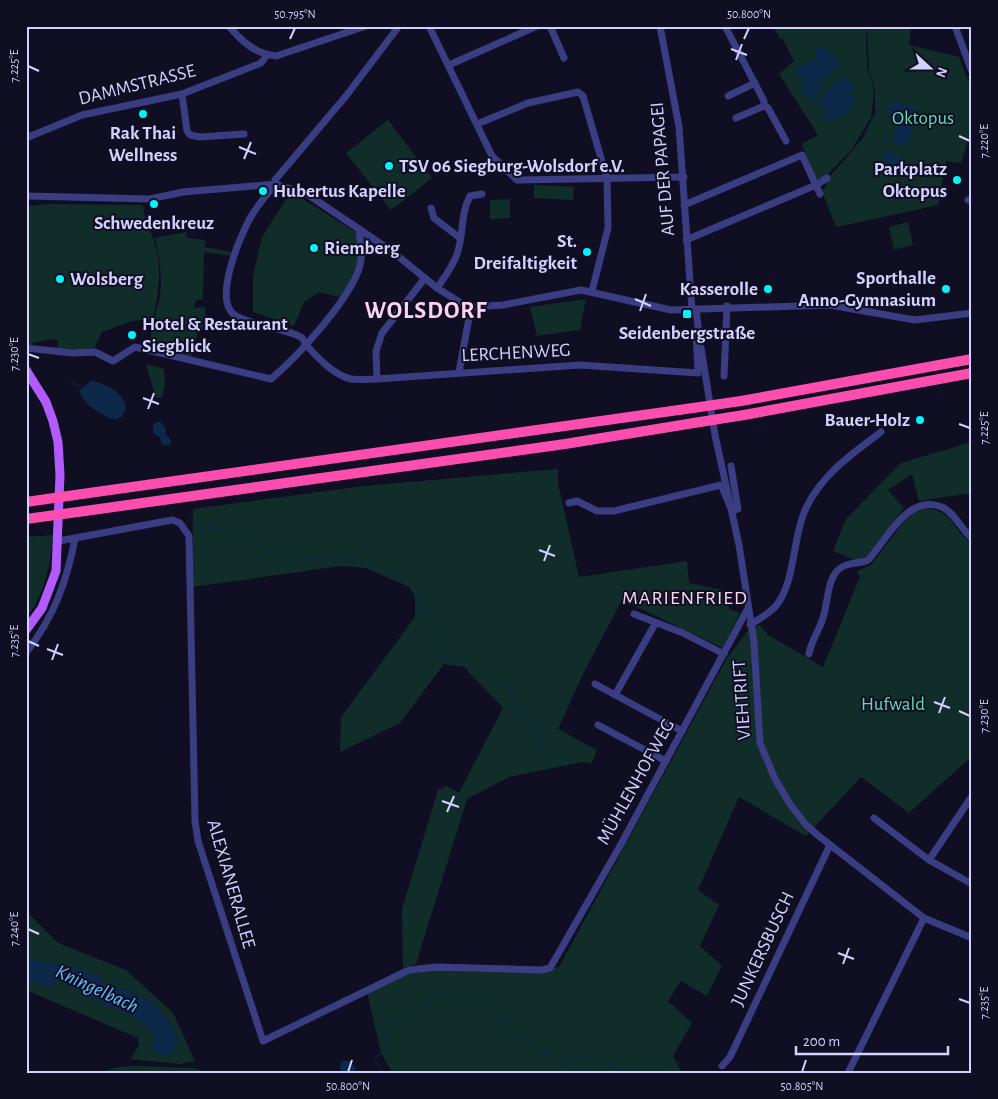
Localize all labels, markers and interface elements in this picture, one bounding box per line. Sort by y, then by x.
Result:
text: 50.795°N [274,8,316,20]
text: 50.800°N [727,8,771,20]
north arrow [906,42,956,92]
text: 7.225°E [8,49,20,83]
street label: DAMMSTRASSE [77,61,197,109]
text: N [933,65,949,79]
street label: AUF DER PAPAGEI [648,101,678,237]
marker: Rak Thai Wellness [137,108,149,120]
park label: Oktopus [892,109,954,128]
place label: Rak Thai Wellness [109,124,177,165]
text: 7.220°E [978,124,990,158]
place label: TSV 06 Siegburg-Wolsdorf e.V. [399,157,625,176]
marker: TSV 06 Siegburg-Wolsdorf e.V. [383,160,395,172]
place label: Parkplatz Oktopus [874,160,947,201]
marker: Parkplatz Oktopus [951,174,963,186]
place label: Hubertus Kapelle [273,182,406,201]
marker: Hubertus Kapelle [257,185,269,197]
marker: Schwedenkreuz [148,198,160,210]
place label: Schwedenkreuz [94,214,214,233]
place label: St. Dreifaltigkeit [473,232,578,273]
place label: Riemberg [324,239,400,258]
marker: Riemberg [308,242,320,254]
marker: St. Dreifaltigkeit [581,246,593,258]
place label: Sporthalle Anno-Gymnasium [798,269,936,310]
place label: Wolsberg [70,270,143,289]
marker: Wolsberg [54,273,66,285]
place label: Kasserolle [679,280,758,299]
marker: Kasserolle [762,283,774,295]
marker: Sporthalle Anno-Gymnasium [940,283,952,295]
district label: WOLSDORF [365,299,488,323]
marker: Seidenbergstraße [681,308,693,320]
place label: Hotel & Restaurant Siegblick [142,315,288,356]
place label: Seidenbergstraße [619,324,755,343]
marker: Hotel & Restaurant Siegblick [126,329,138,341]
text: 7.230°E [8,337,20,371]
street label: LERCHENWEG [461,341,571,365]
place label: Bauer-Holz [824,411,910,430]
text: 7.225°E [978,411,990,445]
marker: Bauer-Holz [914,414,926,426]
district label: MARIENFRIED [622,588,748,608]
text: 7.235°E [8,625,20,657]
street label: VIEHTRIFT [730,659,754,741]
park label: Hufwald [861,695,925,714]
text: 7.230°E [978,699,990,733]
street label: MÜHLENHOFWEG [593,715,678,848]
street label: ALEXIANERALLEE [204,817,258,951]
street label: JUNKERSBUSCH [728,889,798,1009]
text: 7.240°E [8,911,20,946]
water label: Kningelbach [53,961,141,1017]
text: 7.235°E [978,987,990,1019]
scale bar [796,1024,948,1056]
text: 200 m [803,1034,840,1049]
text: 50.800°N [326,1080,370,1092]
text: 50.805°N [781,1080,823,1092]

